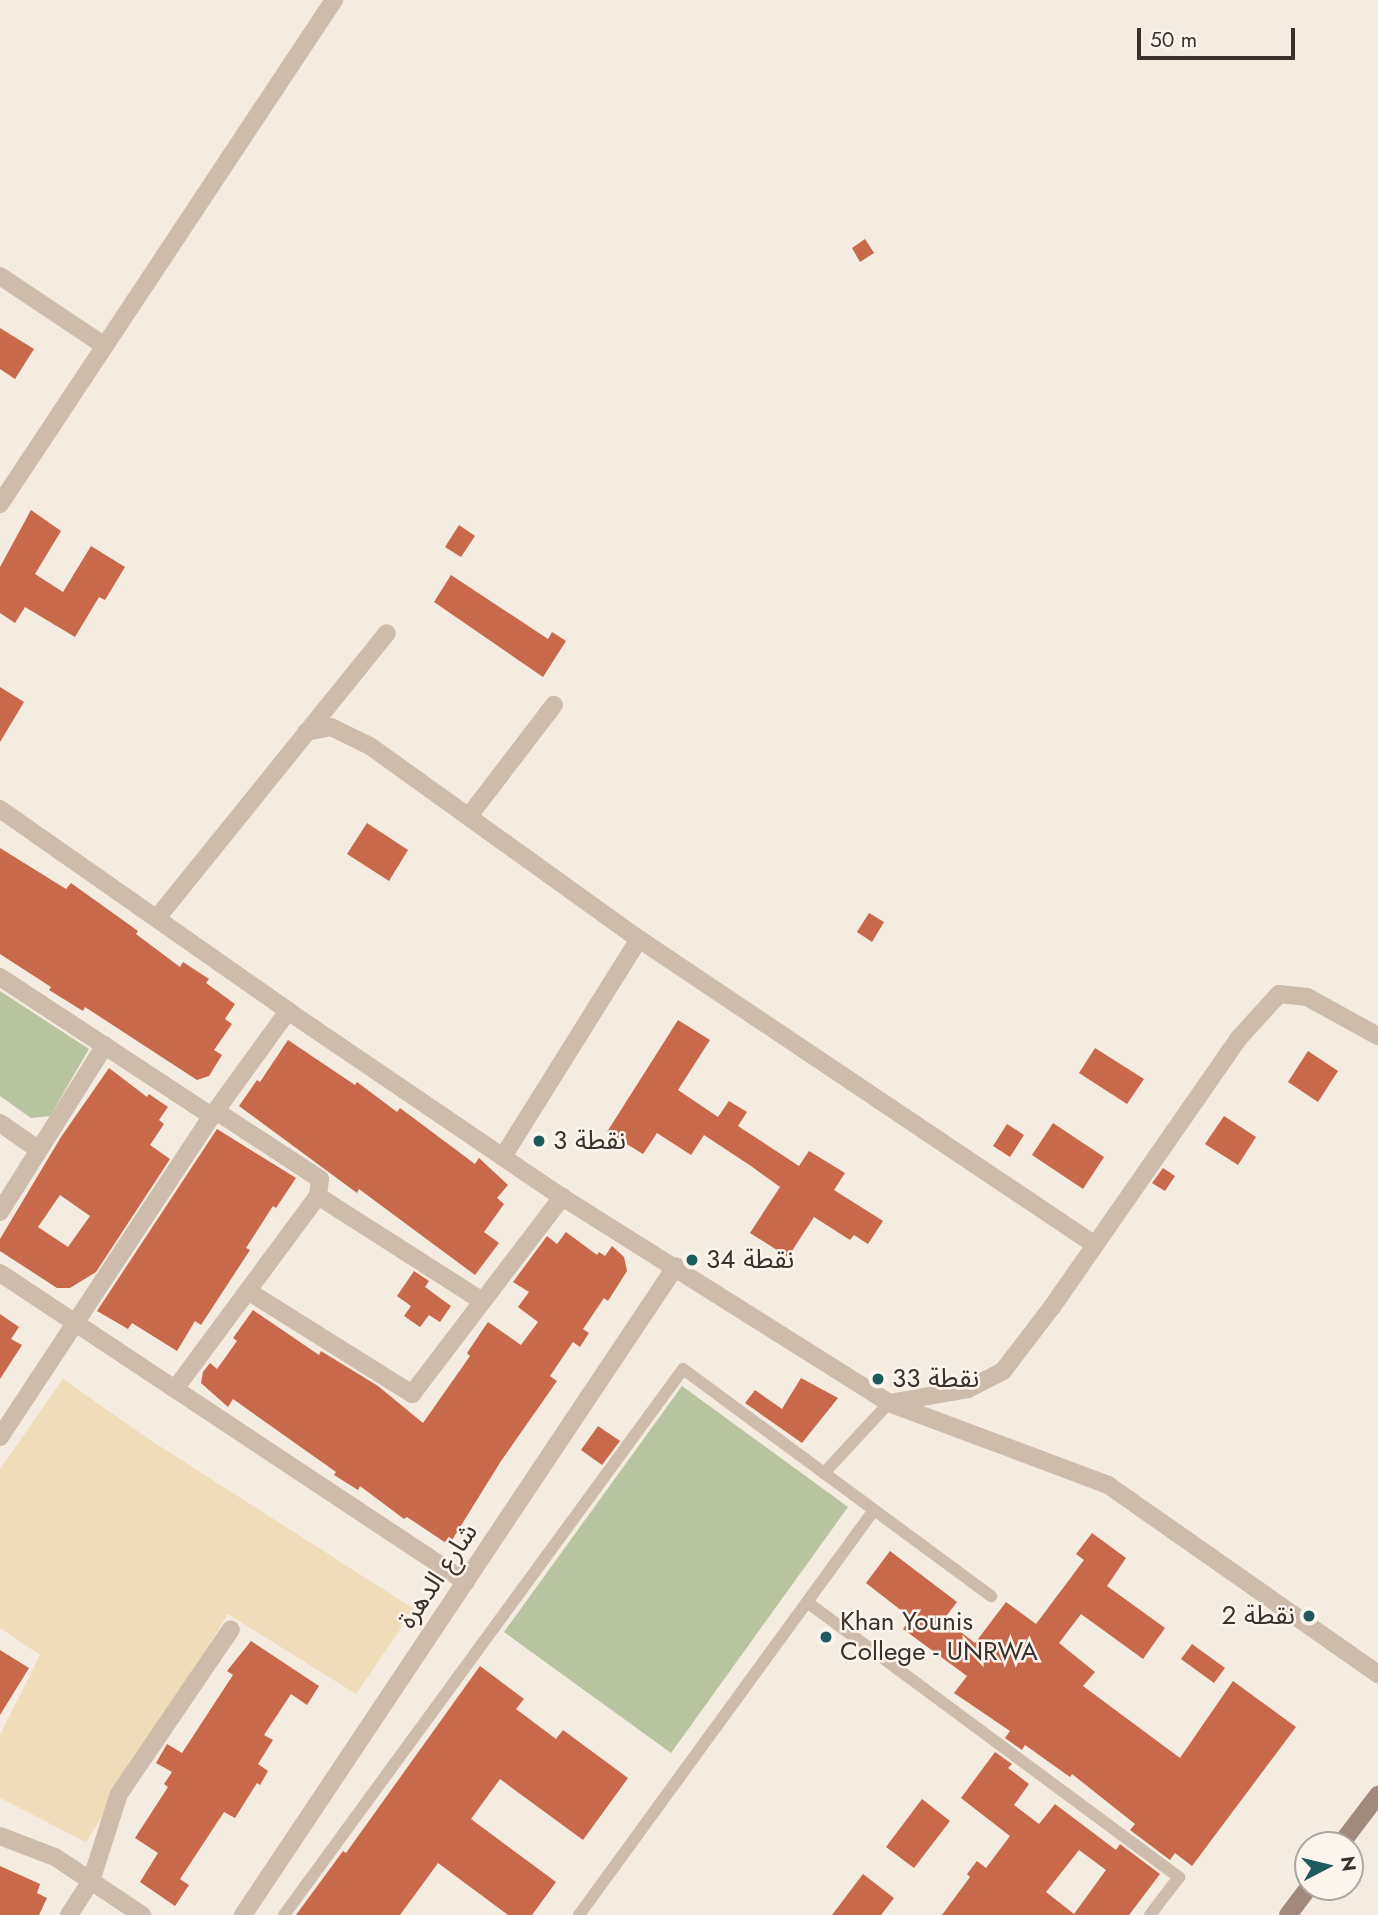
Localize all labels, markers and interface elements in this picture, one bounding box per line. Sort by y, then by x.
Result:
scale bar [1140,14,1298,58]
text: 50 m [1150,25,1197,55]
place label: نقطة 3 [553,1125,626,1157]
marker: نقطة 3 [531,1133,547,1149]
place label: نقطة 34 [706,1244,794,1276]
marker: نقطة 34 [684,1252,700,1268]
place label: نقطة 33 [892,1363,979,1395]
marker: نقطة 33 [870,1371,886,1387]
street label: شارع الدهرة [392,1518,484,1634]
place label: نقطة 2 [1221,1600,1295,1632]
place label: Khan Younis College - UNRWA [840,1606,1038,1668]
marker: نقطة 2 [1301,1608,1317,1624]
marker: Khan Younis College - UNRWA [818,1629,834,1645]
north arrow [1294,1831,1364,1901]
text: N [1334,1854,1363,1873]

